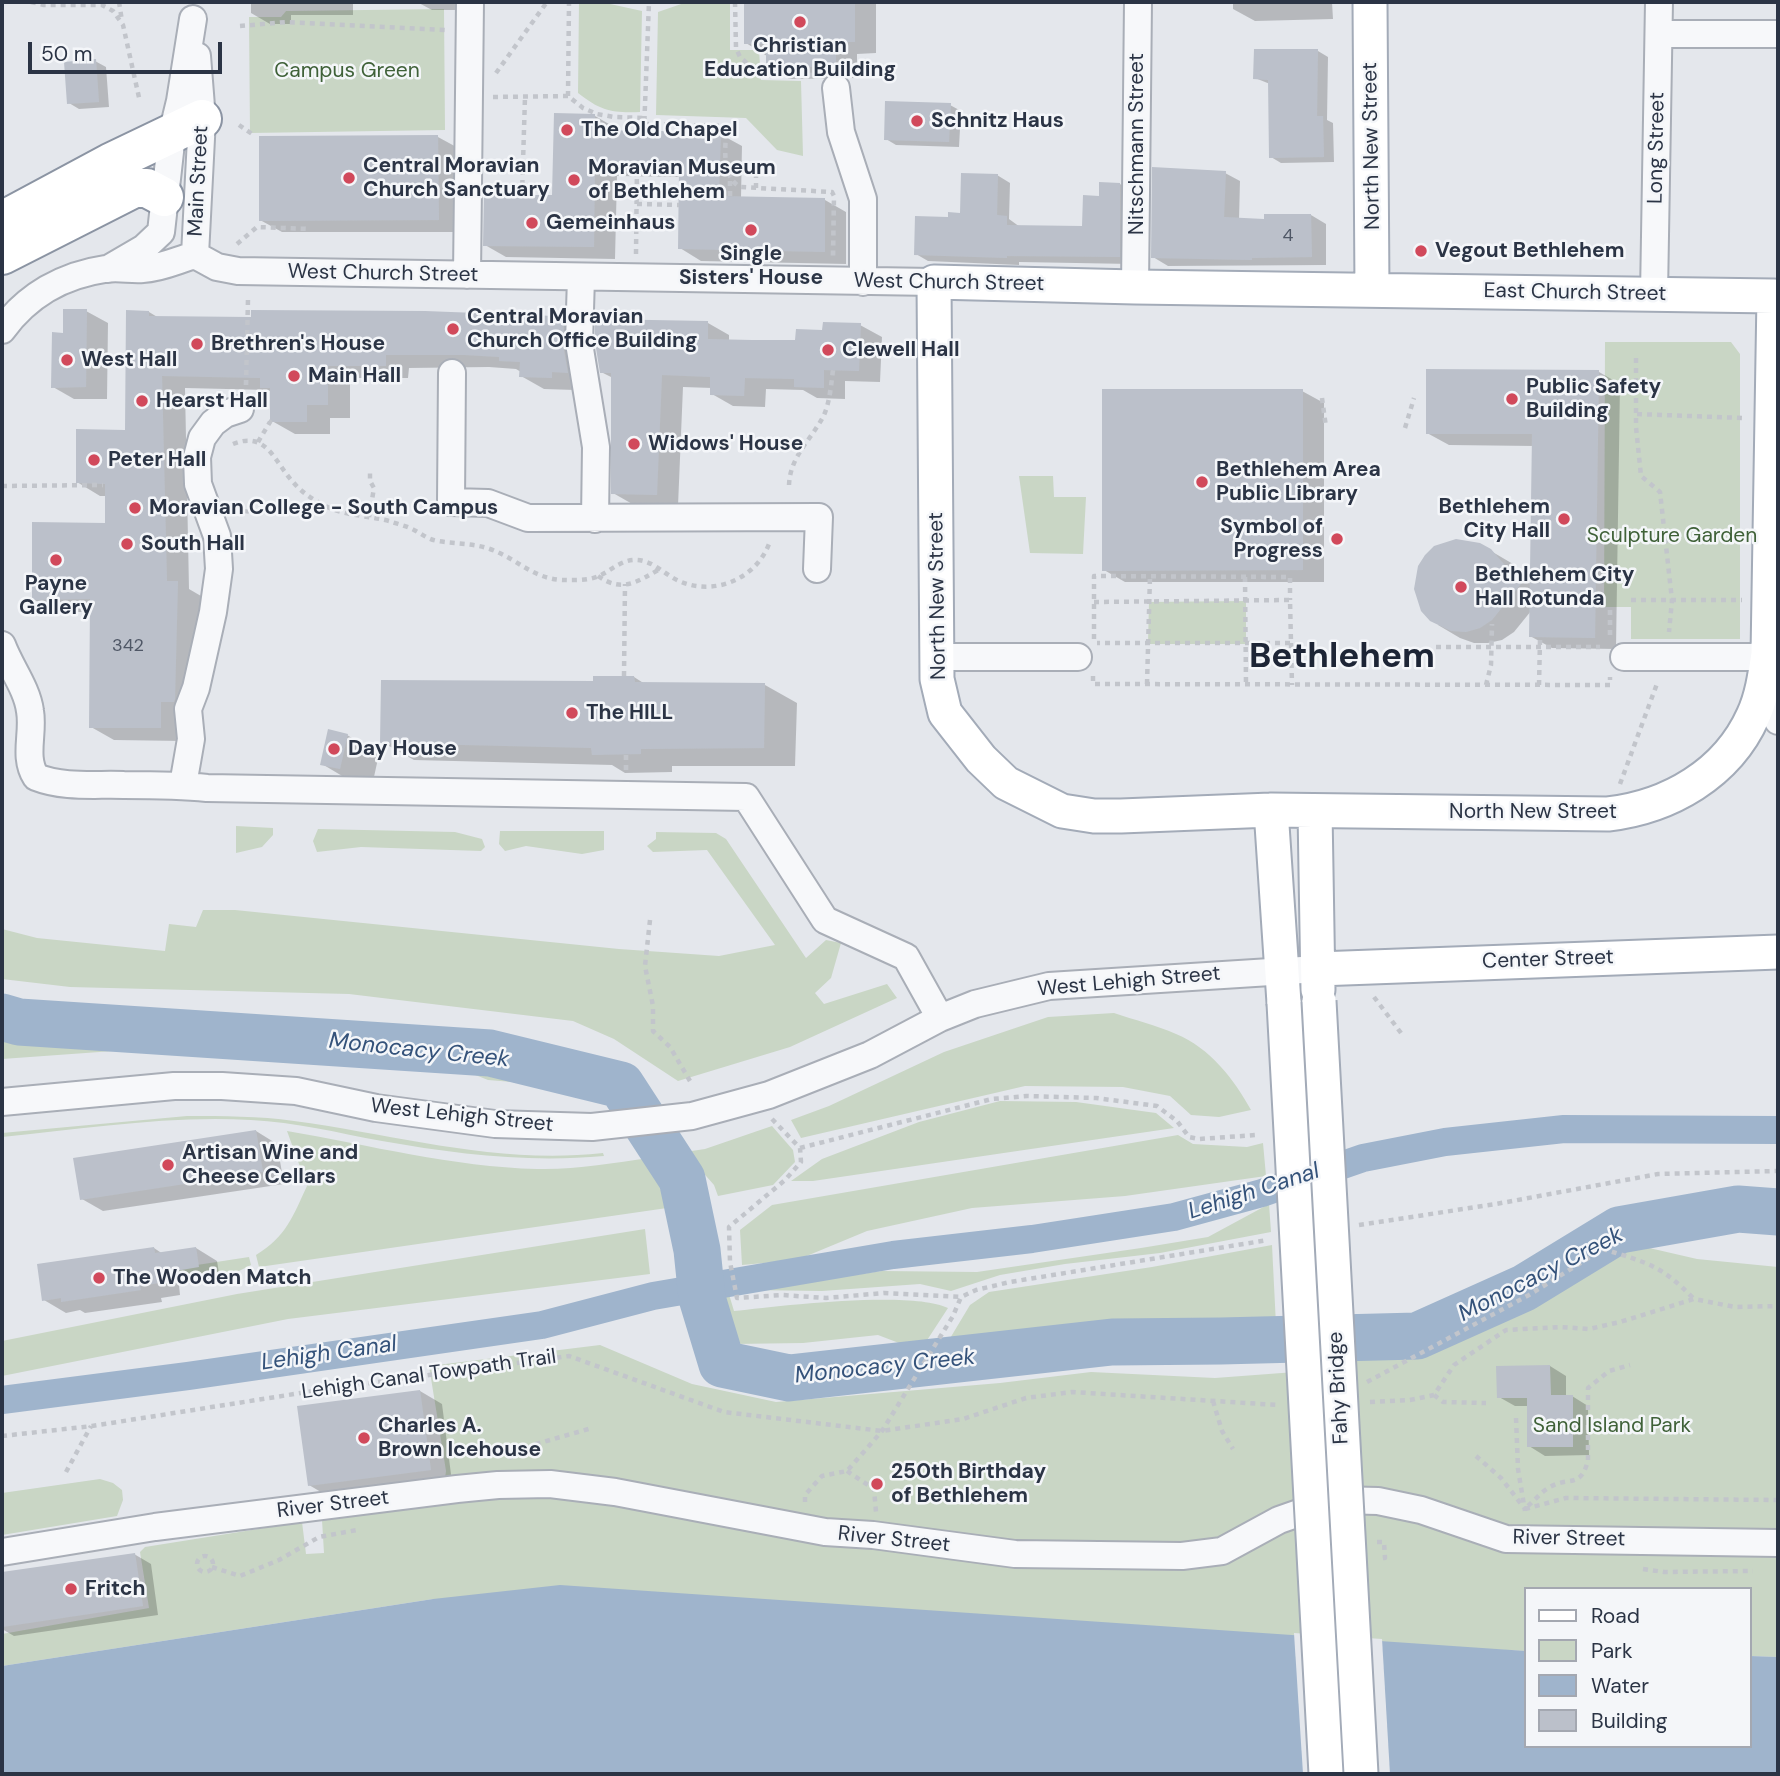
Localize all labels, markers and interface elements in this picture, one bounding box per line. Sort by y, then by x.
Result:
marker: Christian Education Building [792,14,808,30]
scale bar [32,28,226,72]
place label: Christian Education Building [704,33,896,83]
text: 50 m [41,40,92,68]
street label: Nitschmann Street [1124,53,1150,235]
park label: Campus Green [274,58,420,84]
street label: North New Street [1358,62,1386,230]
street label: Long Street [1643,92,1671,204]
place label: Schnitz Haus [931,108,1064,134]
marker: Schnitz Haus [909,113,925,129]
place label: The Old Chapel [581,117,738,143]
marker: The Old Chapel [559,122,575,138]
street label: Main Street [184,125,214,237]
place label: Central Moravian Church Sanctuary [363,153,550,203]
place label: Moravian Museum of Bethlehem [588,155,776,205]
marker: Central Moravian Church Sanctuary [341,170,357,186]
marker: Moravian Museum of Bethlehem [566,172,582,188]
place label: Gemeinhaus [546,210,675,236]
marker: Gemeinhaus [524,215,540,231]
marker: Single Sisters' House [743,222,759,238]
house number: 4 [1283,225,1293,247]
place label: Vegout Bethlehem [1435,238,1624,264]
place label: Single Sisters' House [679,241,823,291]
marker: Vegout Bethlehem [1413,243,1429,259]
street label: West Church Street [287,260,479,288]
street label: West Church Street [853,269,1045,297]
street label: East Church Street [1483,279,1667,307]
place label: Central Moravian Church Office Building [467,304,698,354]
marker: Central Moravian Church Office Building [445,321,461,337]
place label: Brethren's House [211,331,385,357]
marker: Brethren's House [189,336,205,352]
place label: Clewell Hall [842,337,959,363]
marker: Clewell Hall [820,342,836,358]
place label: West Hall [81,347,177,373]
marker: West Hall [59,352,75,368]
place label: Main Hall [308,363,401,389]
marker: Main Hall [286,368,302,384]
place label: Public Safety Building [1526,374,1661,424]
place label: Hearst Hall [156,388,268,414]
marker: Public Safety Building [1504,391,1520,407]
marker: Hearst Hall [134,393,150,409]
place label: Widows' House [648,431,803,457]
marker: Widows' House [626,436,642,452]
place label: Peter Hall [108,447,206,473]
marker: Peter Hall [86,452,102,468]
place label: Bethlehem Area Public Library [1216,457,1381,507]
marker: Bethlehem Area Public Library [1194,474,1210,490]
place label: Bethlehem City Hall [1438,494,1550,544]
place label: Moravian College - South Campus [149,495,498,521]
marker: Moravian College - South Campus [127,500,143,516]
marker: Bethlehem City Hall [1556,511,1572,527]
street label: North New Street [924,512,952,680]
place label: Symbol of Progress [1220,514,1323,564]
park label: Sculpture Garden [1587,523,1757,549]
place label: South Hall [141,531,245,557]
marker: Symbol of Progress [1329,531,1345,547]
marker: South Hall [119,536,135,552]
marker: Payne Gallery [48,552,64,568]
place label: Bethlehem City Hall Rotunda [1475,562,1635,612]
place label: Payne Gallery [19,571,93,621]
marker: Bethlehem City Hall Rotunda [1453,579,1469,595]
house number: 342 [112,635,144,657]
district label: Bethlehem [1249,637,1435,679]
place label: The HILL [586,700,673,726]
marker: The HILL [564,705,580,721]
place label: Day House [348,736,457,762]
marker: Day House [326,741,342,757]
street label: North New Street [1449,799,1617,825]
street label: Center Street [1482,945,1614,975]
street label: West Lehigh Street [1036,961,1222,1003]
water label: Monocacy Creek [327,1028,511,1074]
street label: West Lehigh Street [369,1094,555,1138]
place label: Artisan Wine and Cheese Cellars [182,1140,358,1190]
marker: Artisan Wine and Cheese Cellars [160,1157,176,1173]
water label: Lehigh Canal [1185,1158,1323,1226]
water label: Monocacy Creek [1454,1222,1628,1328]
place label: The Wooden Match [113,1265,312,1291]
marker: The Wooden Match [91,1270,107,1286]
water label: Lehigh Canal [260,1331,398,1377]
street label: Fahy Bridge [1323,1331,1355,1445]
water label: Monocacy Creek [793,1344,977,1390]
street label: Lehigh Canal Towpath Trail [300,1345,558,1405]
place label: Charles A. Brown Icehouse [378,1413,541,1463]
park label: Sand Island Park [1533,1413,1691,1439]
marker: Charles A. Brown Icehouse [356,1430,372,1446]
place label: 250th Birthday of Bethlehem [891,1459,1046,1509]
marker: 250th Birthday of Bethlehem [869,1476,885,1492]
street label: River Street [275,1486,391,1524]
street label: River Street [837,1522,951,1558]
street label: River Street [1512,1525,1626,1553]
place label: Fritch [85,1576,146,1602]
marker: Fritch [63,1581,79,1597]
legend [1524,1587,1752,1748]
text: Road [1591,1602,1640,1630]
text: Park [1591,1637,1632,1665]
text: Water [1591,1672,1649,1700]
text: Building [1591,1707,1667,1735]

